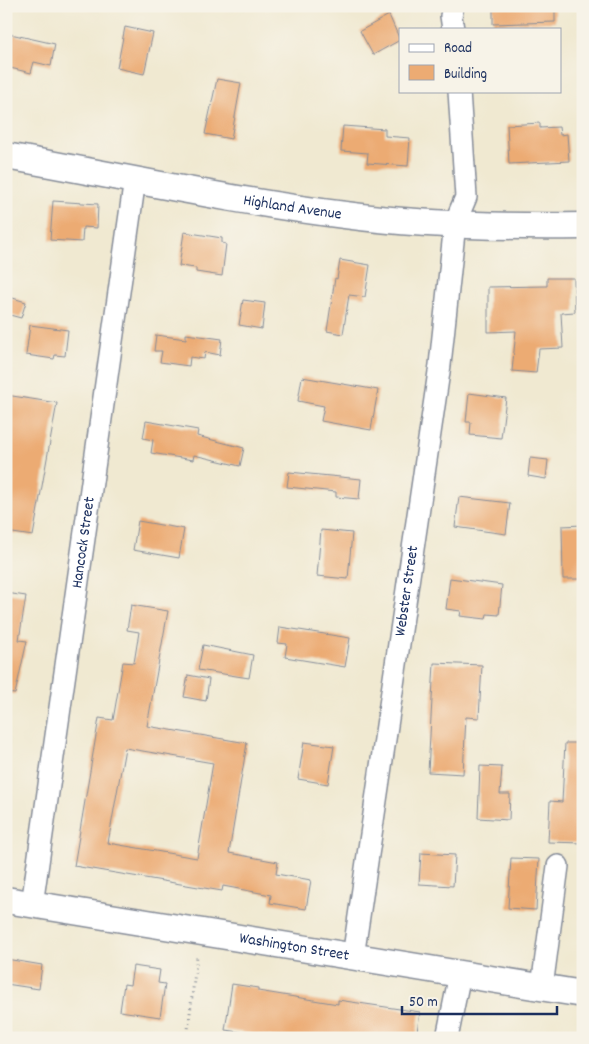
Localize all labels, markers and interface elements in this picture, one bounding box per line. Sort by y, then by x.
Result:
legend [399,28,562,92]
text: Road [444,38,472,60]
text: Building [444,64,487,86]
street label: Highland Avenue [241,189,343,226]
street label: Hancock Street [66,495,101,590]
street label: Webster Street [389,544,425,638]
street label: Washington Street [237,927,351,967]
scale bar [402,984,556,1016]
text: 50 m [409,992,438,1014]

